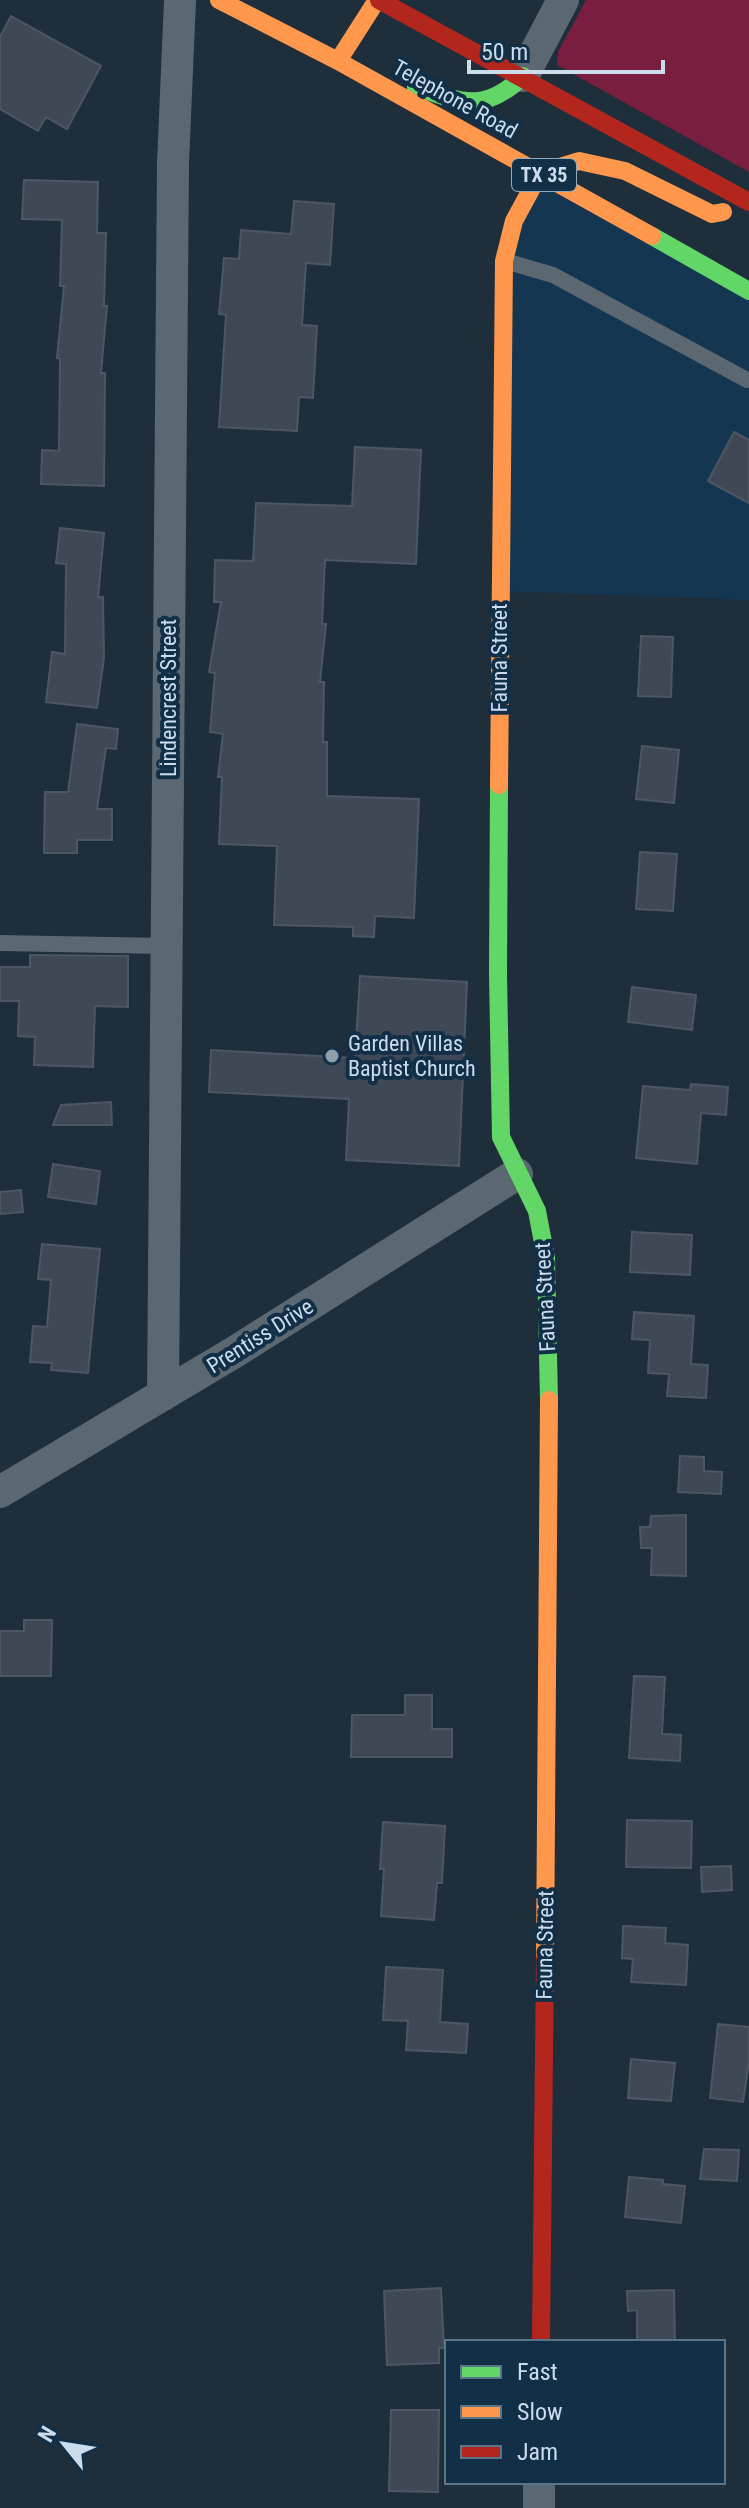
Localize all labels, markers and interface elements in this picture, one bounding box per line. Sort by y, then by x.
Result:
scale bar [469,24,663,74]
text: 50 m [481,38,528,66]
street label: Telephone Road [388,54,522,144]
road number: TX 35 [512,159,576,191]
street label: Fauna Street [487,603,512,713]
street label: Lindencrest Street [156,619,181,777]
place label: Garden Villas Baptist Church [348,1031,476,1081]
marker: Garden Villas Baptist Church [323,1047,341,1065]
street label: Fauna Street [530,1242,560,1352]
street label: Prentiss Drive [202,1294,318,1378]
street label: Fauna Street [532,1890,558,2000]
legend [445,2340,725,2484]
text: Fast [517,2358,558,2386]
text: Slow [517,2398,563,2426]
north arrow [24,2404,104,2484]
text: N [33,2422,61,2446]
text: Jam [517,2438,558,2466]

